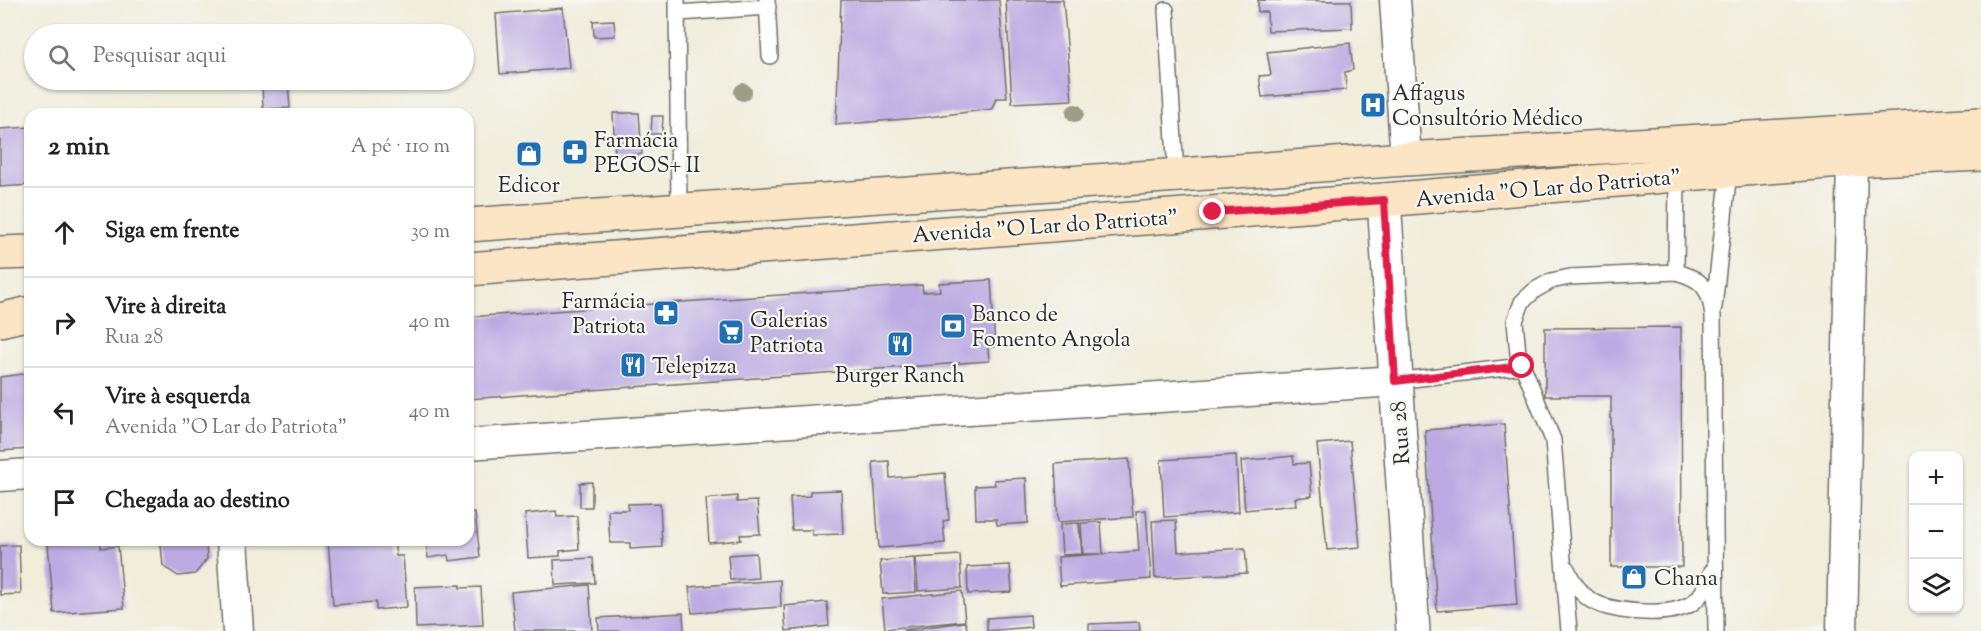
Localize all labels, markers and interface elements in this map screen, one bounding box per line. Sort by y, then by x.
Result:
search box [24,24,474,90]
icon: search [45,41,78,74]
text: Pesquisar aqui [93,41,227,73]
place label: Affagus Consultório Médico [1392,79,1583,136]
hospital icon: Affagus Consultório Médico [1358,90,1388,120]
place label: Farmácia PEGOS+ II [594,126,700,183]
text: 2 min [48,129,110,166]
text: A pé · 110 m [351,133,450,162]
pharmacy icon: Farmácia PEGOS+ II [560,137,590,167]
shop icon: Edicor [514,139,544,169]
street label: Avenida "O Lar do Patriota" [1414,162,1682,218]
place label: Edicor [498,171,560,203]
route end [1199,198,1225,224]
street label: Avenida "O Lar do Patriota" [911,203,1179,253]
icon: ahead [48,216,81,249]
text: Siga em frente [105,216,240,248]
text: 30 m [411,218,450,247]
place label: Farmácia Patriota [562,287,646,344]
text: Vire à direita [105,292,227,324]
pharmacy icon: Farmácia Patriota [651,298,681,328]
place label: Banco de Fomento Angola [972,300,1131,357]
icon: right [48,306,81,339]
place label: Galerias Patriota [750,306,828,363]
text: 40 m [409,308,450,337]
bank icon: Banco de Fomento Angola [938,311,968,341]
supermarket icon: Galerias Patriota [716,317,746,347]
text: Rua 28 [105,324,163,353]
restaurant icon: Burger Ranch [885,329,915,359]
restaurant icon: Telepizza [618,350,648,380]
place label: Telepizza [652,352,737,384]
route start [1508,352,1534,378]
place label: Burger Ranch [835,361,965,393]
text: Vire à esquerda [105,382,250,414]
icon: left [48,396,81,429]
text: 40 m [409,398,450,427]
street label: Rua 28 [1384,400,1420,466]
text: Avenida "O Lar do Patriota" [105,414,347,443]
map controls [1909,451,1963,613]
button: + [1909,451,1963,505]
icon: arrive [48,486,81,519]
text: Chegada ao destino [105,486,290,518]
button: − [1909,505,1963,559]
button: layers [1909,559,1963,613]
shop icon: Chana [1619,562,1649,592]
place label: Chana [1654,564,1718,596]

